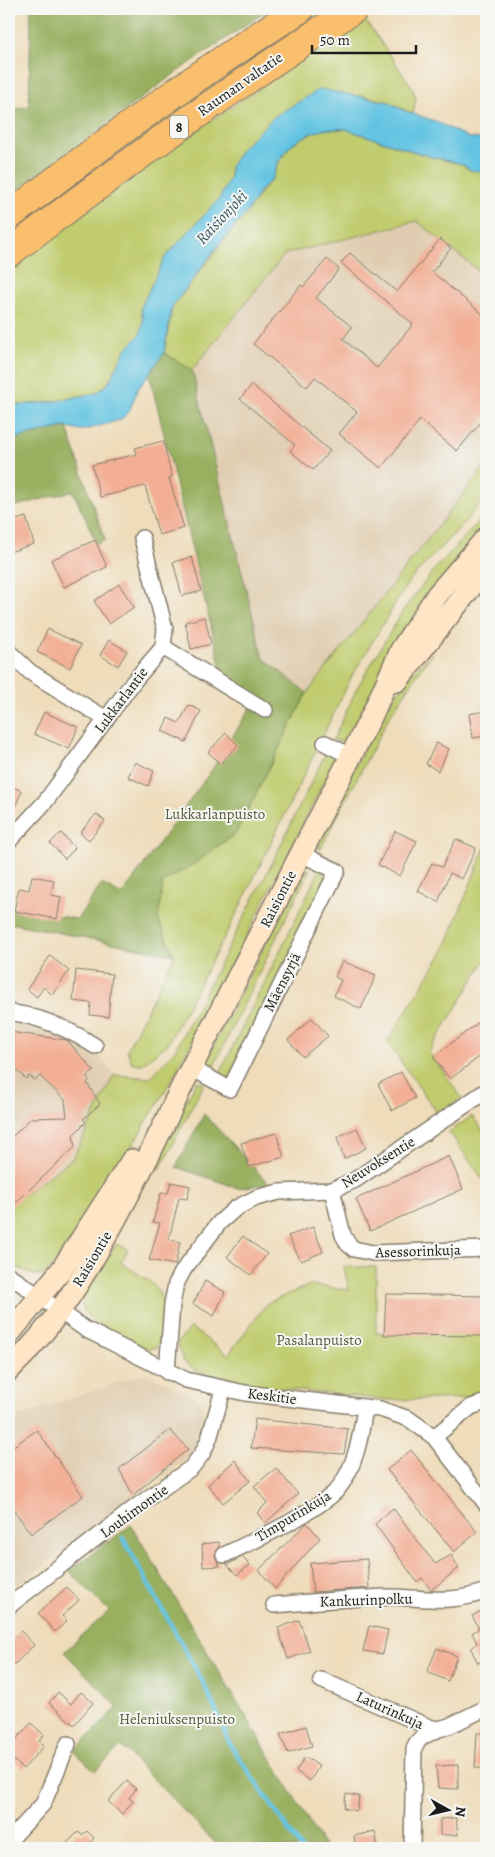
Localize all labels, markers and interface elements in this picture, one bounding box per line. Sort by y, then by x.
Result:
scale bar [312,22,416,54]
text: 50 m [320,30,350,50]
street label: Rauman valtatie [193,47,287,121]
road number: 8 [170,115,188,138]
water label: Raisionjoki [191,186,252,249]
street label: Lukkarlantie [90,663,153,737]
park label: Lukkarlanpuisto [165,804,265,824]
street label: Raisiontie [255,867,301,931]
street label: Mäensyrjä [259,949,305,1015]
street label: Neuvoksentie [337,1131,419,1193]
street label: Raisiontie [67,1227,117,1291]
street label: Asessorinkuja [374,1240,461,1263]
park label: Pasalanpuisto [276,1330,362,1350]
street label: Keskitie [246,1383,298,1409]
street label: Louhimontie [96,1479,172,1542]
street label: Timpurinkuja [251,1486,335,1546]
street label: Kankurinpolku [319,1588,414,1612]
street label: Laturinkuja [353,1686,427,1734]
park label: Heleniuksenpuisto [119,1709,235,1729]
north arrow [422,1784,472,1834]
text: N [450,1805,470,1818]

